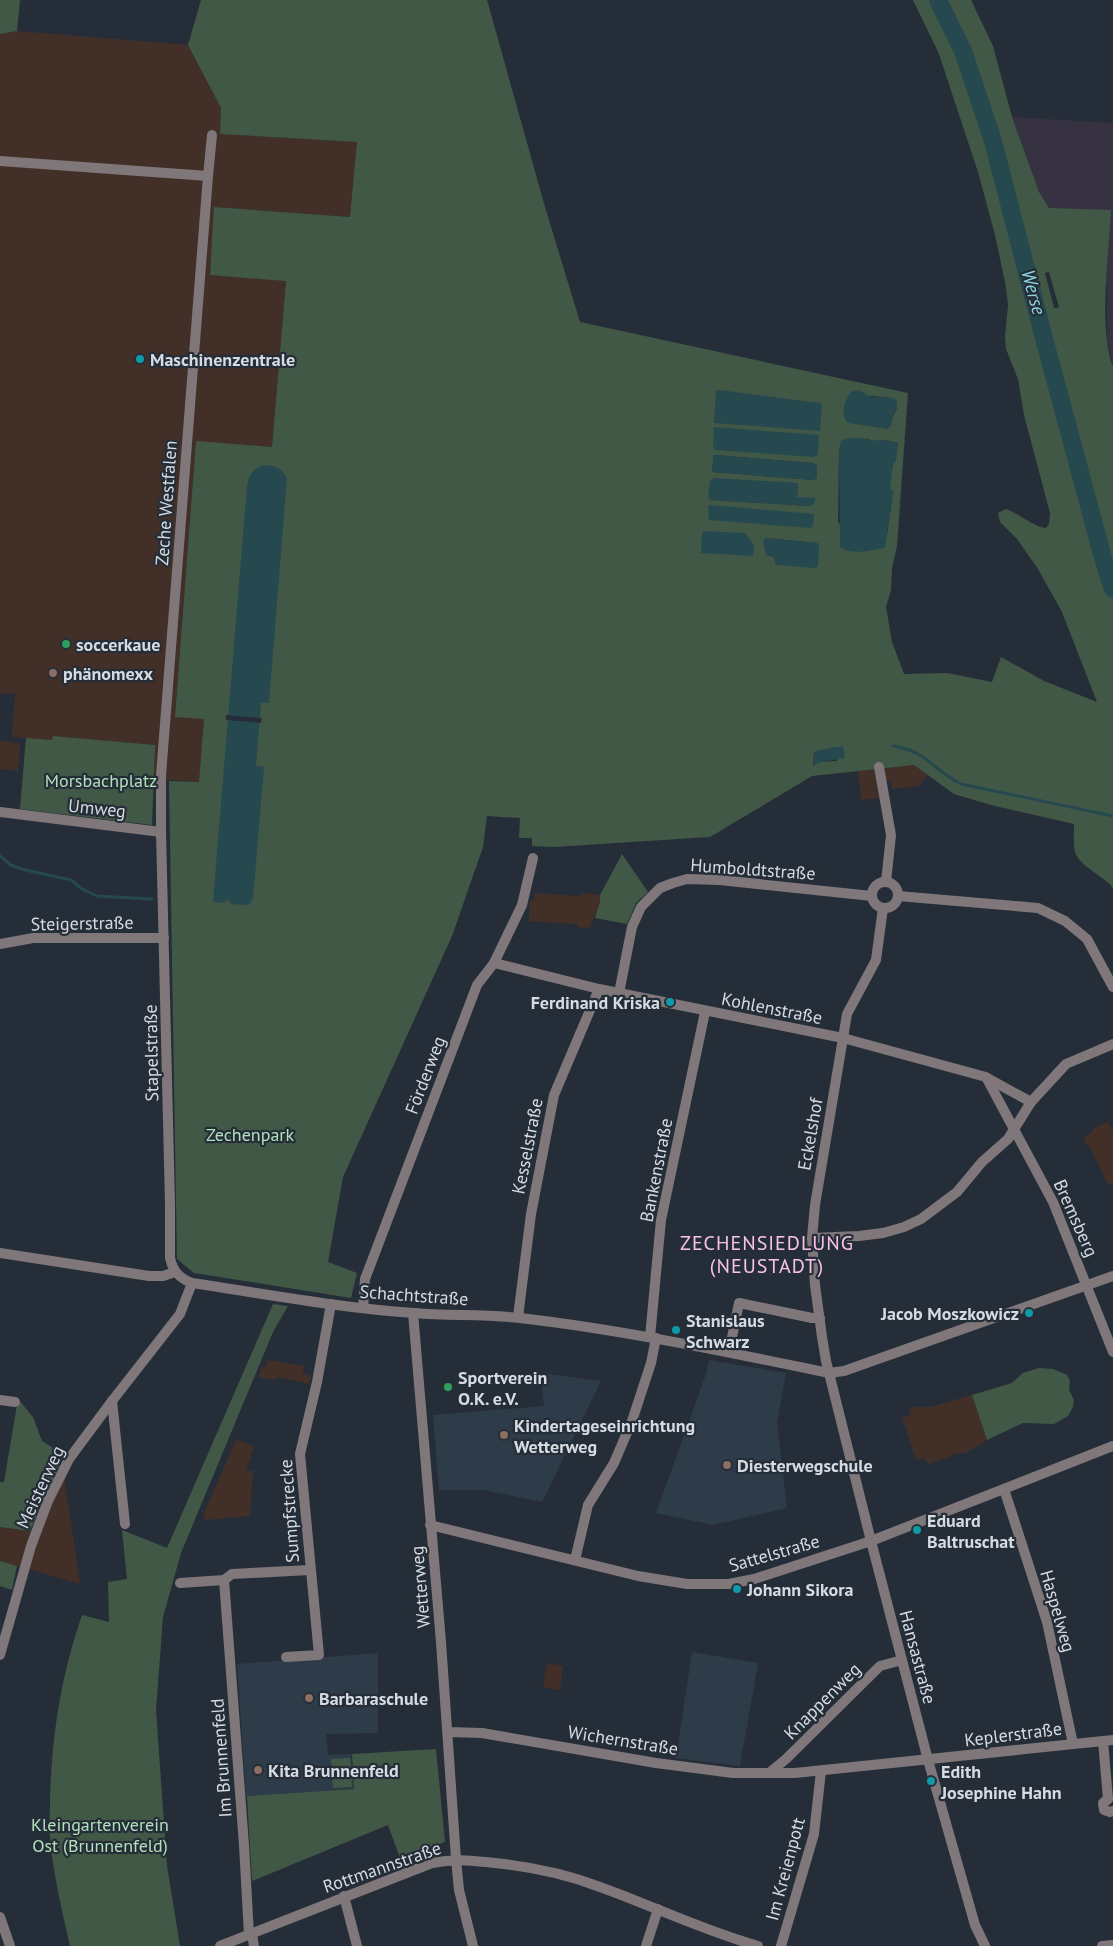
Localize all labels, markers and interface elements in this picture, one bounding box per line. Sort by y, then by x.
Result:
water label: Werse [1016,267,1052,317]
place label: Maschinenzentrale [150,348,295,371]
marker: Maschinenzentrale [134,353,146,365]
street label: Zeche Westfalen [150,440,182,566]
place label: soccerkaue [76,633,160,656]
marker: soccerkaue [60,638,72,650]
place label: phänomexx [63,662,153,685]
marker: phänomexx [47,667,59,679]
park label: Morsbachplatz [45,769,157,792]
street label: Umweg [67,794,127,822]
street label: Humboldtstraße [690,853,816,885]
street label: Steigerstraße [30,911,134,935]
street label: Kohlenstraße [720,987,824,1029]
place label: Ferdinand Kriska [531,991,660,1014]
marker: Ferdinand Kriska [664,996,676,1008]
street label: Stapelstraße [139,1004,163,1102]
street label: Förderweg [400,1033,450,1117]
street label: Eckelshof [792,1095,828,1172]
street label: Kesselstraße [506,1096,548,1196]
street label: Bankenstraße [635,1116,677,1224]
park label: Zechenpark [206,1123,294,1146]
street label: Bremsberg [1049,1176,1103,1260]
district label: ZECHENSIEDLUNG (NEUSTADT) [680,1230,854,1279]
street label: Schachtstraße [359,1280,469,1310]
place label: Jacob Moszkowicz [880,1302,1019,1325]
marker: Jacob Moszkowicz [1023,1307,1035,1319]
place label: Stanislaus Schwarz [686,1309,765,1353]
marker: Stanislaus Schwarz [670,1324,682,1336]
place label: Sportverein O.K. e.V. [458,1366,547,1410]
marker: Sportverein O.K. e.V. [442,1381,454,1393]
place label: Kindertageseinrichtung Wetterweg [514,1414,695,1458]
marker: Kindertageseinrichtung Wetterweg [498,1429,510,1441]
street label: Meisterweg [11,1442,69,1532]
place label: Diesterwegschule [737,1454,873,1477]
street label: Sumpfstrecke [274,1459,304,1563]
marker: Diesterwegschule [721,1459,733,1471]
place label: Eduard Baltruschat [927,1509,1015,1553]
marker: Eduard Baltruschat [911,1524,923,1536]
street label: Sattelstraße [726,1529,822,1577]
street label: Wetterweg [405,1545,435,1629]
street label: Haspelweg [1035,1567,1081,1655]
place label: Johann Sikora [746,1578,854,1601]
marker: Johann Sikora [731,1583,743,1595]
street label: Hansastraße [894,1608,942,1706]
street label: Knappenweg [779,1658,865,1744]
place label: Barbaraschule [319,1687,428,1710]
marker: Barbaraschule [303,1692,315,1704]
street label: Im Brunnenfeld [205,1698,237,1818]
street label: Keplerstraße [963,1717,1063,1751]
street label: Wichernstraße [566,1720,680,1760]
place label: Kita Brunnenfeld [268,1759,399,1782]
place label: Edith Josephine Hahn [940,1760,1062,1804]
marker: Kita Brunnenfeld [252,1764,264,1776]
marker: Edith Josephine Hahn [925,1775,937,1787]
park label: Kleingartenverein Ost (Brunnenfeld) [31,1813,169,1857]
street label: Im Kreienpott [760,1815,810,1923]
street label: Rottmannstraße [320,1836,444,1898]

